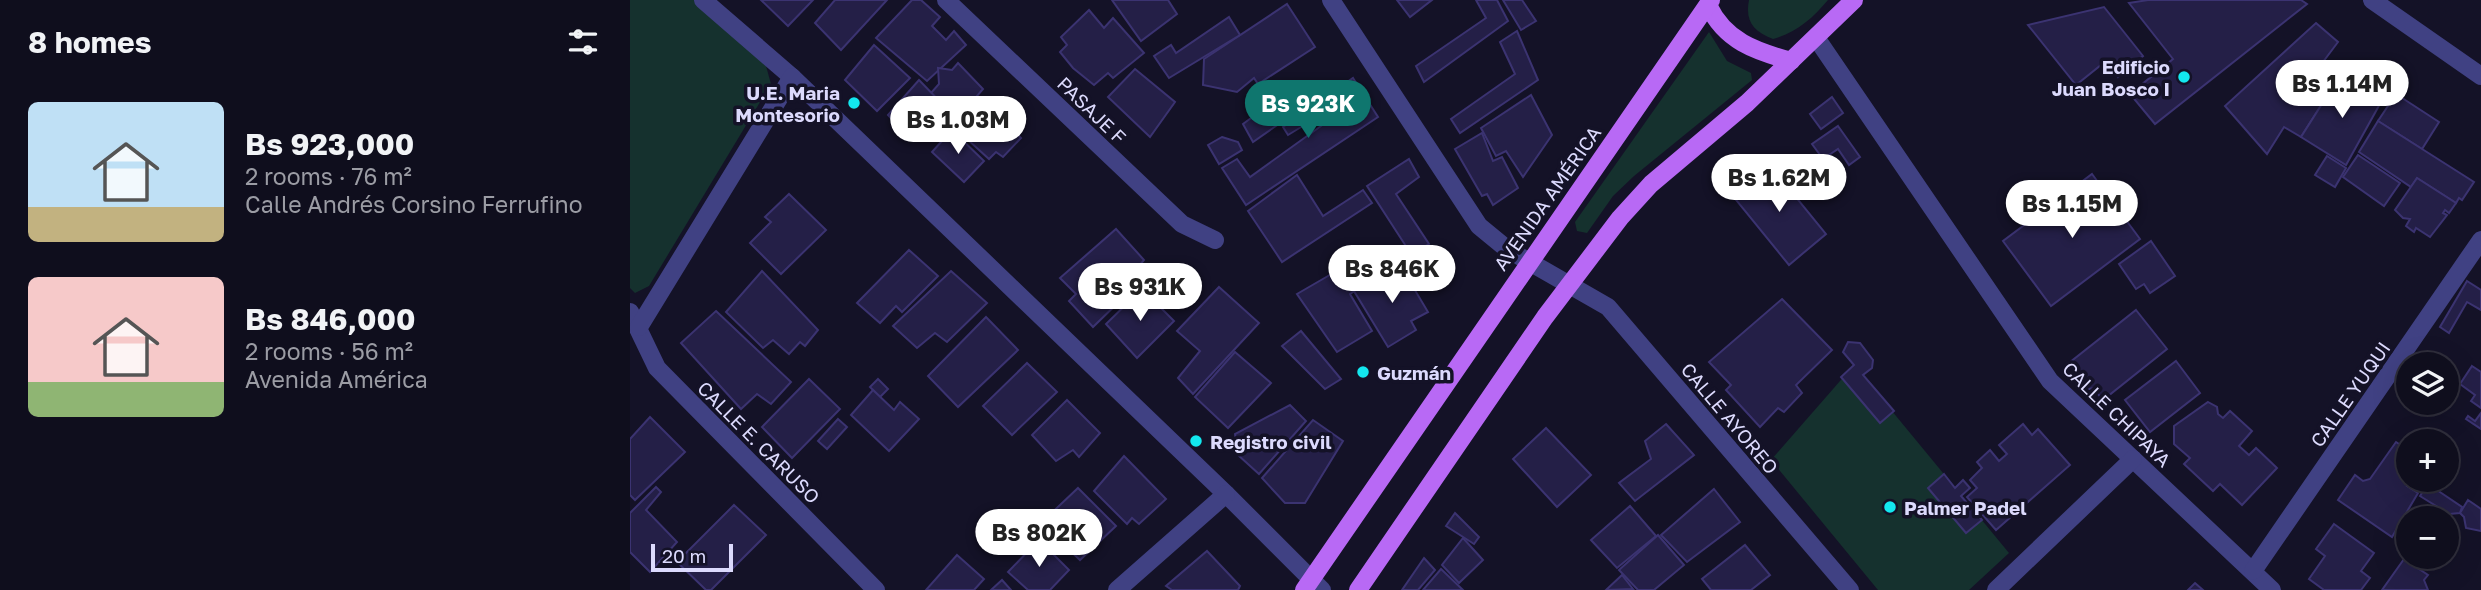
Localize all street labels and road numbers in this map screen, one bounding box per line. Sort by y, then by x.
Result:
street label: PASAJE F [1053,72,1131,148]
street label: AVENIDA AMÉRICA [1489,121,1606,275]
street label: CALLE YUQUI [2305,337,2395,451]
street label: CALLE CHIPAYA [2058,357,2176,472]
street label: CALLE AYOREO [1677,358,1783,478]
street label: CALLE E. CARUSO [693,376,825,508]

